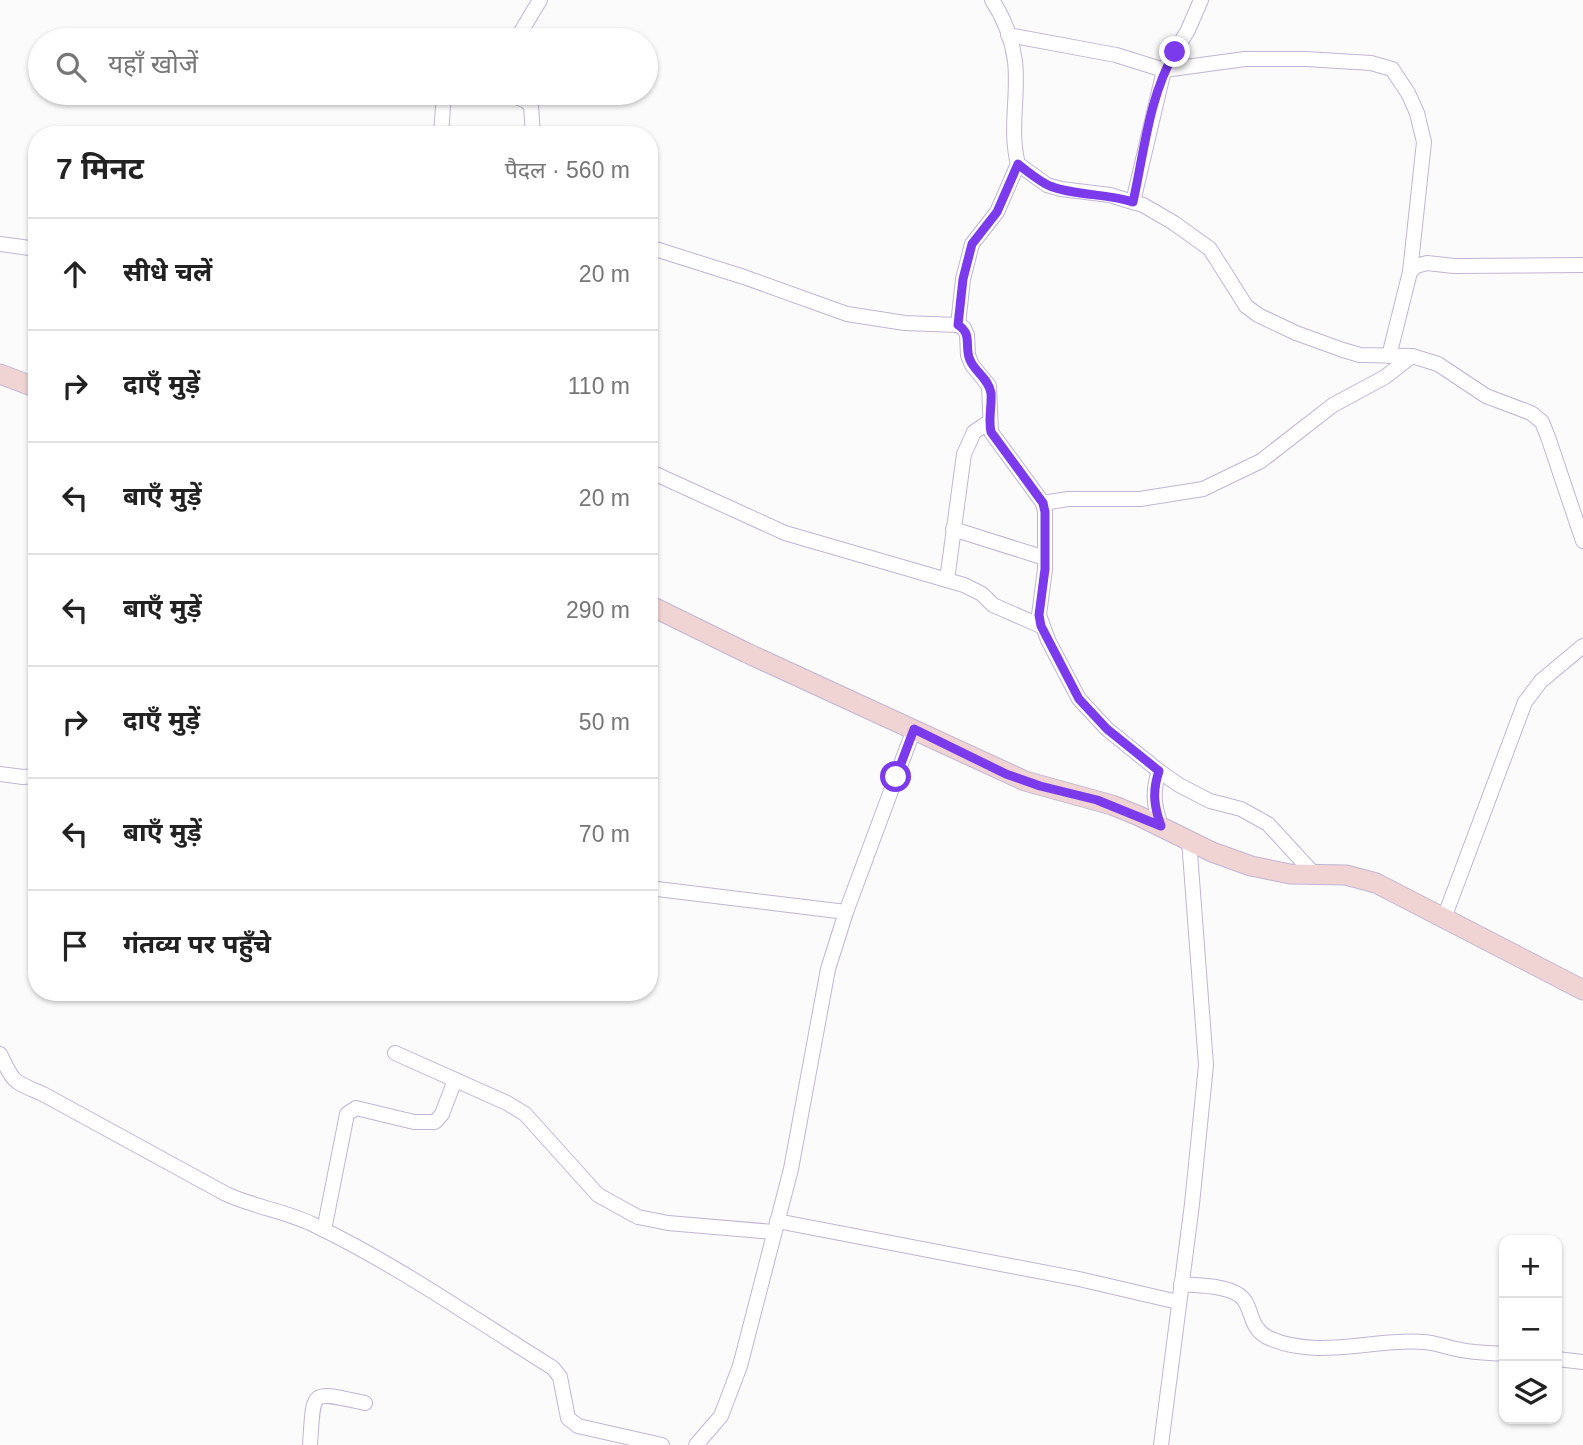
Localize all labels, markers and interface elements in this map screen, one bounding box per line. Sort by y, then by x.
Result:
search box [28,28,658,105]
route end [1159,36,1190,67]
icon: search [52,48,90,86]
text: यहाँ खोजें [108,49,198,79]
text: 7 मिनट [56,152,144,185]
text: पैदल · 560 m [505,157,630,183]
icon: ahead [56,255,94,293]
text: सीधे चलें [123,257,212,287]
text: 20 m [579,261,630,287]
icon: right [56,367,94,405]
text: दाएँ मुड़ें [123,369,200,399]
text: 110 m [568,373,630,399]
icon: left [56,479,94,517]
text: बाएँ मुड़ें [123,481,202,511]
text: 20 m [579,485,630,511]
icon: left [56,591,94,629]
text: बाएँ मुड़ें [123,593,202,623]
text: 290 m [566,597,630,623]
icon: right [56,703,94,741]
text: दाएँ मुड़ें [123,705,200,735]
text: 50 m [579,709,630,735]
route start [880,761,911,792]
icon: left [56,815,94,853]
text: बाएँ मुड़ें [123,817,202,847]
text: 70 m [579,821,630,847]
icon: arrive [56,927,94,965]
text: गंतव्य पर पहुँचे [123,929,271,959]
map controls [1499,1235,1562,1424]
button: + [1499,1235,1562,1298]
button: − [1499,1298,1562,1361]
button: layers [1499,1361,1562,1424]

